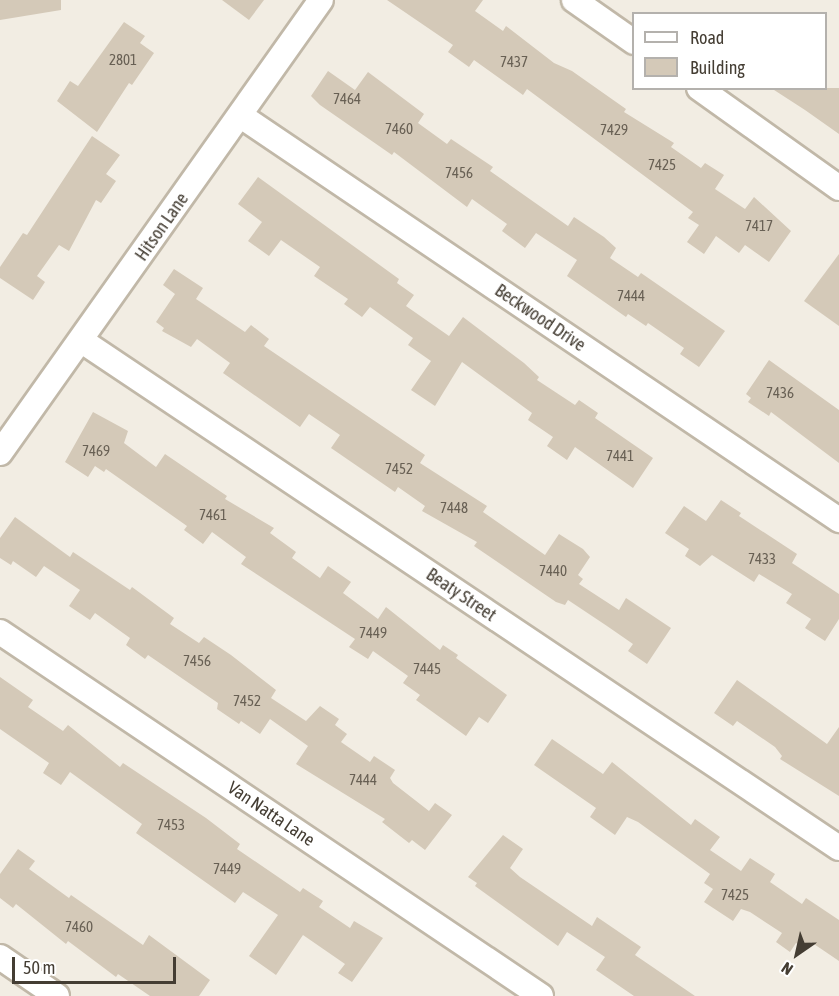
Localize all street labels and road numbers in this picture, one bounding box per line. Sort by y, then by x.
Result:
street label: Hitson Lane [131,189,193,265]
street label: Beckwood Drive [491,280,589,356]
street label: Beaty Street [422,564,500,626]
street label: Van Natta Lane [223,777,319,851]

